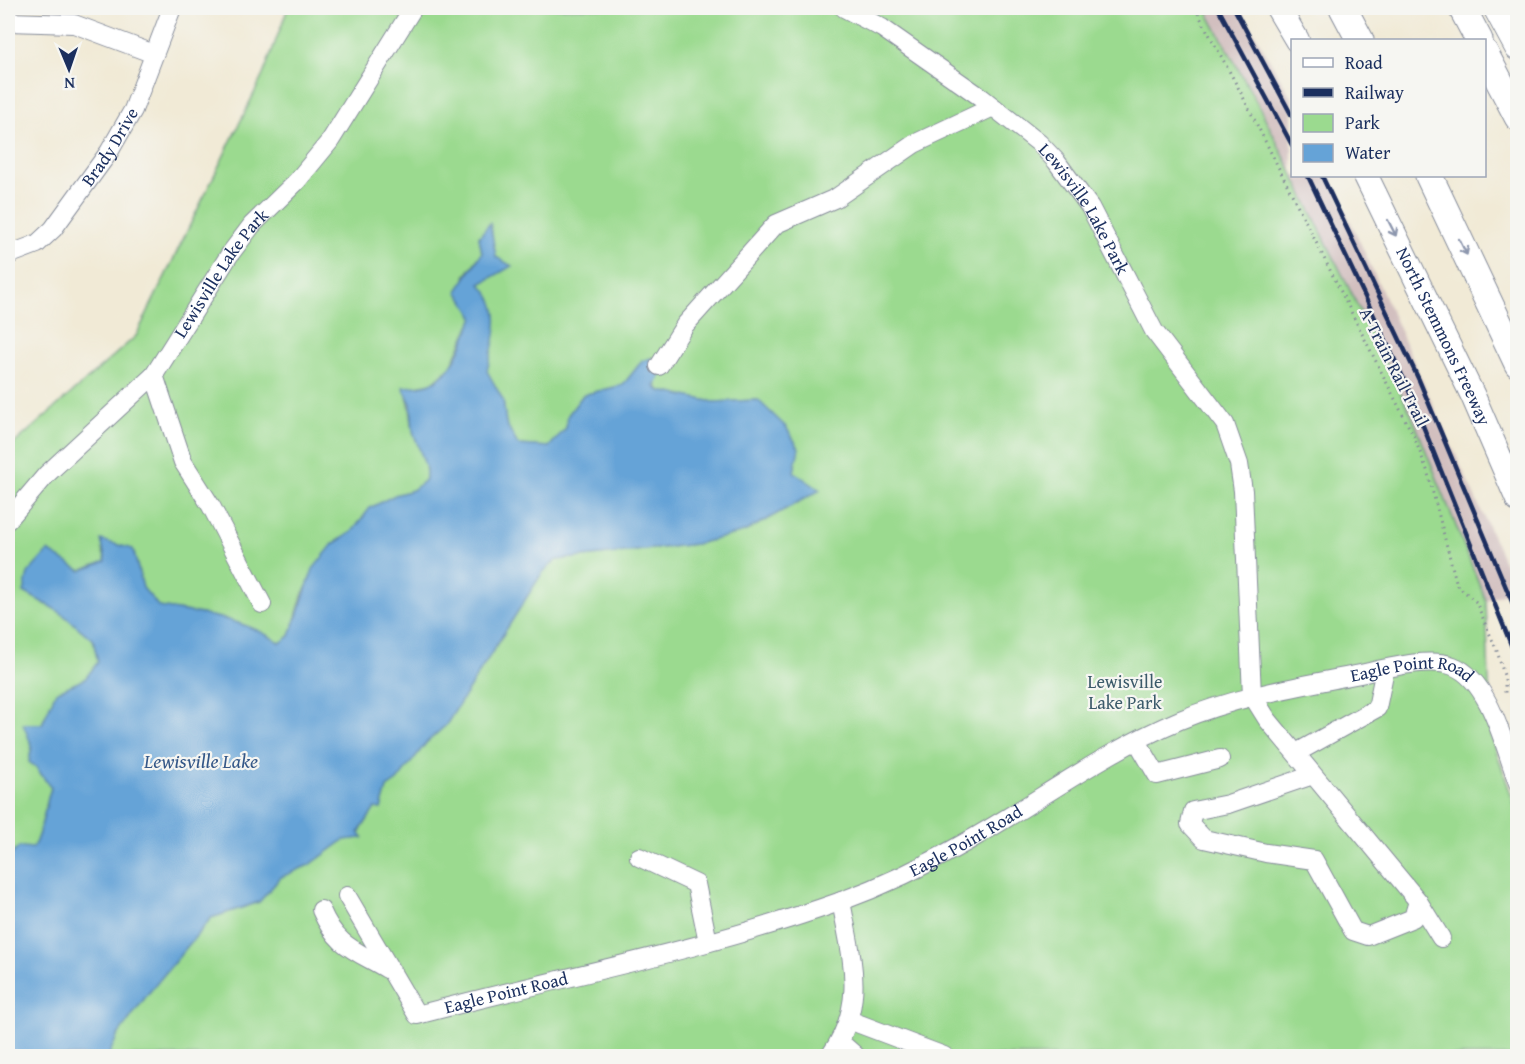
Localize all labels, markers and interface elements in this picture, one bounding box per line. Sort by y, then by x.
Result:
north arrow [39,39,99,99]
legend [1291,39,1486,177]
text: Road [1345,49,1383,76]
text: N [63,72,75,96]
text: Railway [1345,79,1404,106]
street label: Brady Drive [74,102,145,192]
text: Park [1345,109,1381,136]
street label: Lewisville Lake Park [1033,137,1137,280]
text: Water [1345,139,1391,166]
street label: Lewisville Lake Park [167,201,275,343]
one-way arrow [1387,218,1399,236]
one-way arrow [1458,238,1470,256]
street label: North Stemmons Freeway [1389,242,1498,430]
street label: A-Train Rail Trail [1353,302,1436,431]
street label: Eagle Point Road [1348,648,1481,689]
park label: Lewisville Lake Park [1088,668,1162,716]
water label: Lewisville Lake [143,746,258,775]
street label: Eagle Point Road [904,798,1028,883]
street label: Eagle Point Road [441,964,571,1020]

